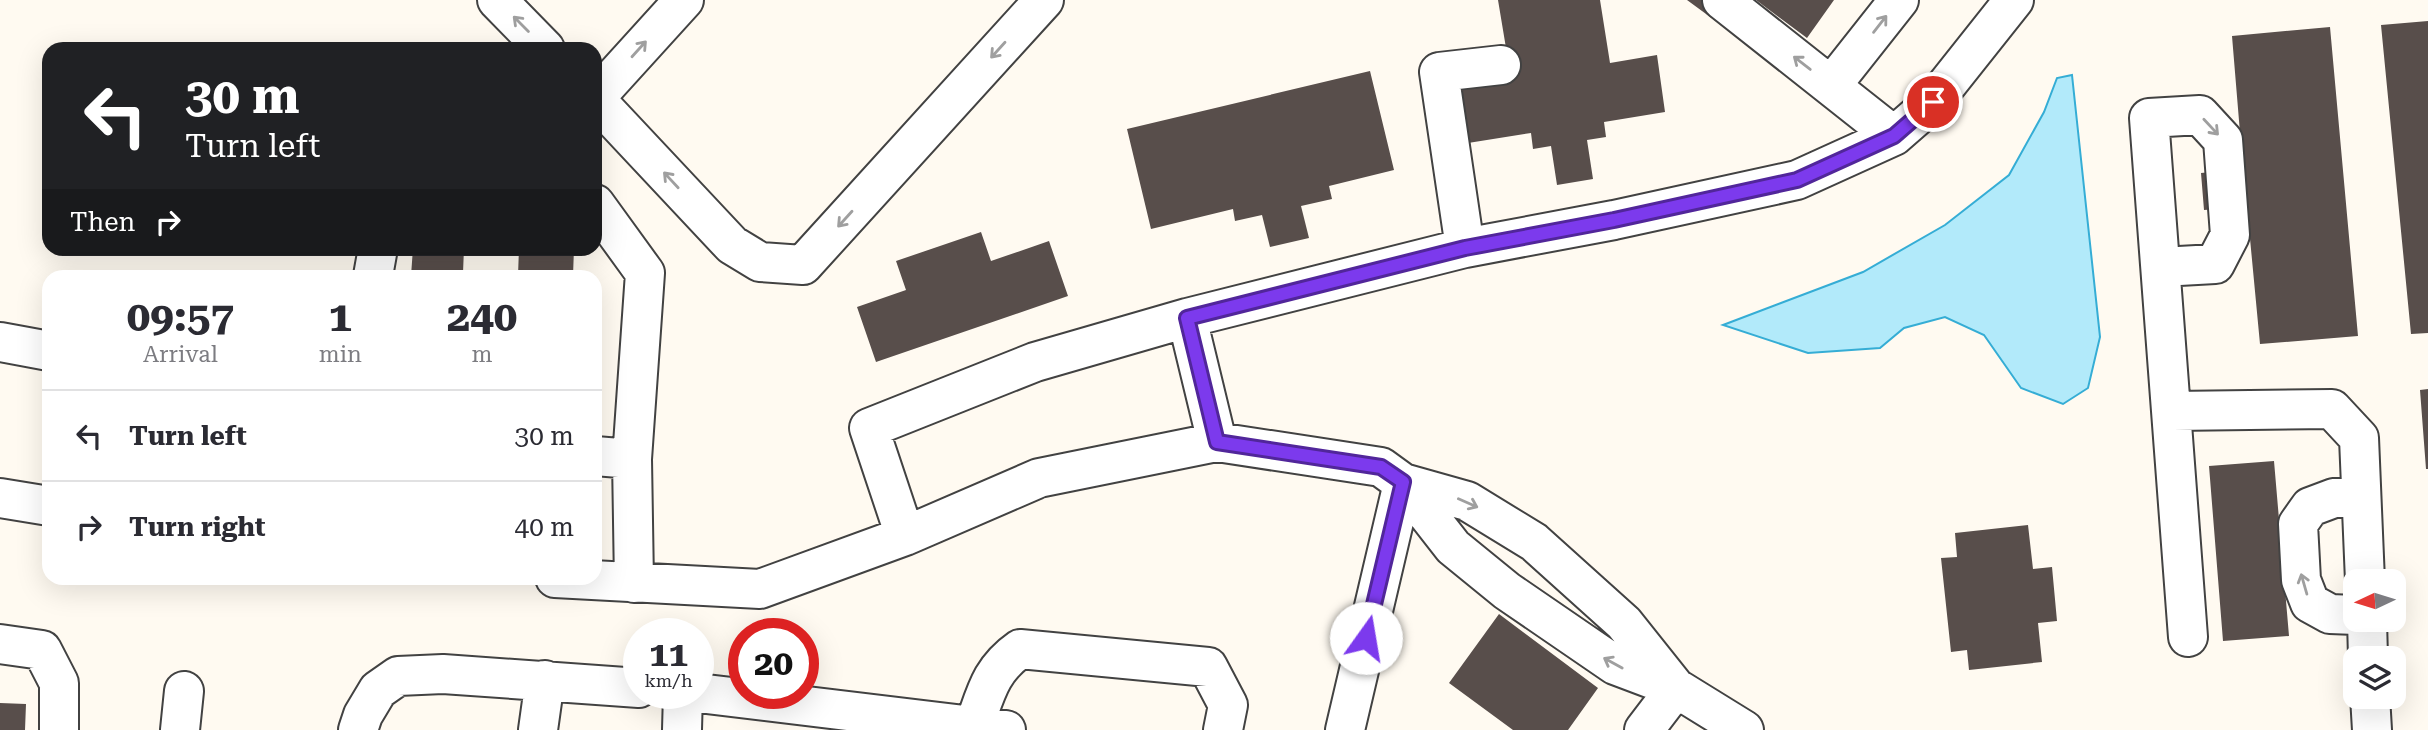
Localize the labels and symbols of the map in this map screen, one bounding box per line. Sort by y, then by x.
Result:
one-way arrow [1872,15,1887,34]
one-way arrow [513,16,530,33]
one-way arrow [631,41,648,58]
one-way arrow [991,41,1007,59]
one-way arrow [1793,56,1811,71]
pin [1903,72,1963,132]
one-way arrow [2203,119,2220,136]
one-way arrow [663,171,679,189]
one-way arrow [837,210,854,227]
one-way arrow [1457,497,1478,510]
north arrow [2343,569,2406,632]
one-way arrow [2297,573,2310,595]
position arrow [1329,601,1403,675]
speed limit sign: 20 [728,618,819,709]
one-way arrow [1603,656,1623,670]

